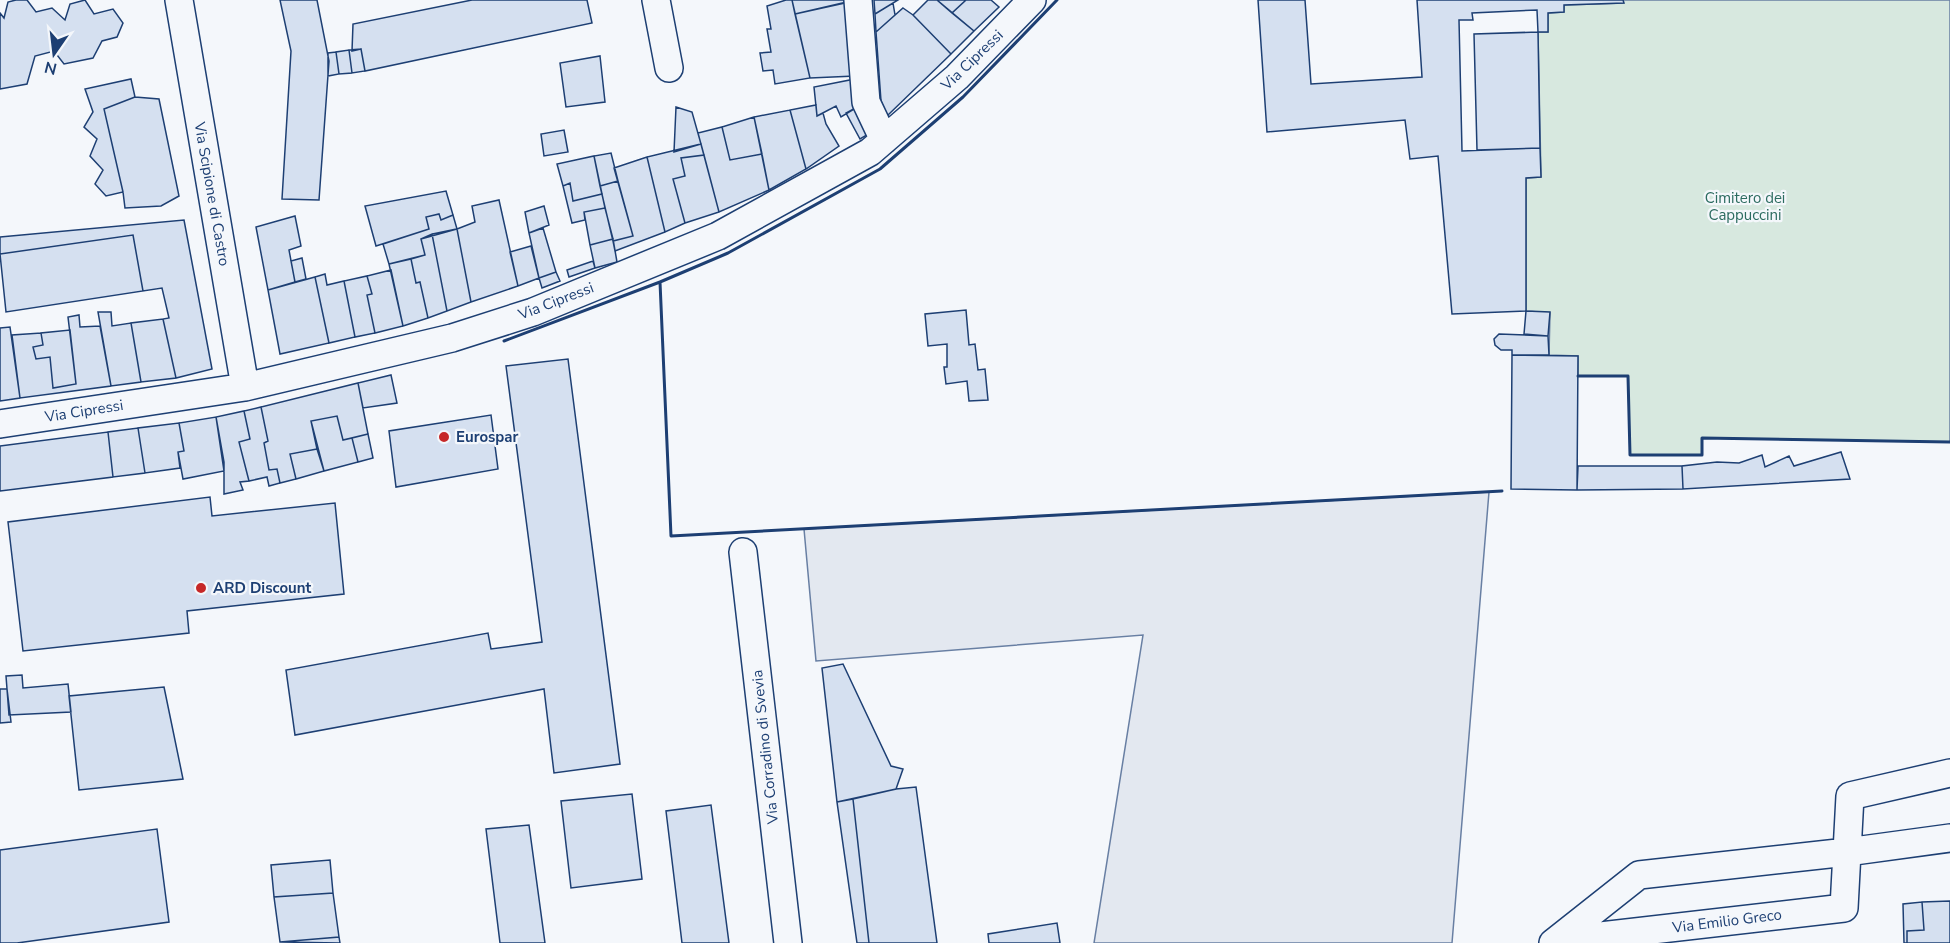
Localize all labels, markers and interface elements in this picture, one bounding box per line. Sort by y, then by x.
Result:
north arrow [24,24,84,84]
street label: Via Cipressi [936,25,1007,95]
text: N [42,55,59,80]
street label: Via Scipione di Castro [189,119,235,268]
park label: Cimitero dei Cappuccini [1705,188,1785,225]
street label: Via Cipressi [515,277,597,325]
street label: Via Cipressi [42,395,125,427]
place label: Eurospar [456,427,519,447]
marker: Eurospar [437,430,451,444]
place label: ARD Discount [213,578,312,598]
marker: ARD Discount [194,581,208,595]
street label: Via Corradino di Svevia [747,669,783,826]
street label: Via Emilio Greco [1670,904,1783,938]

